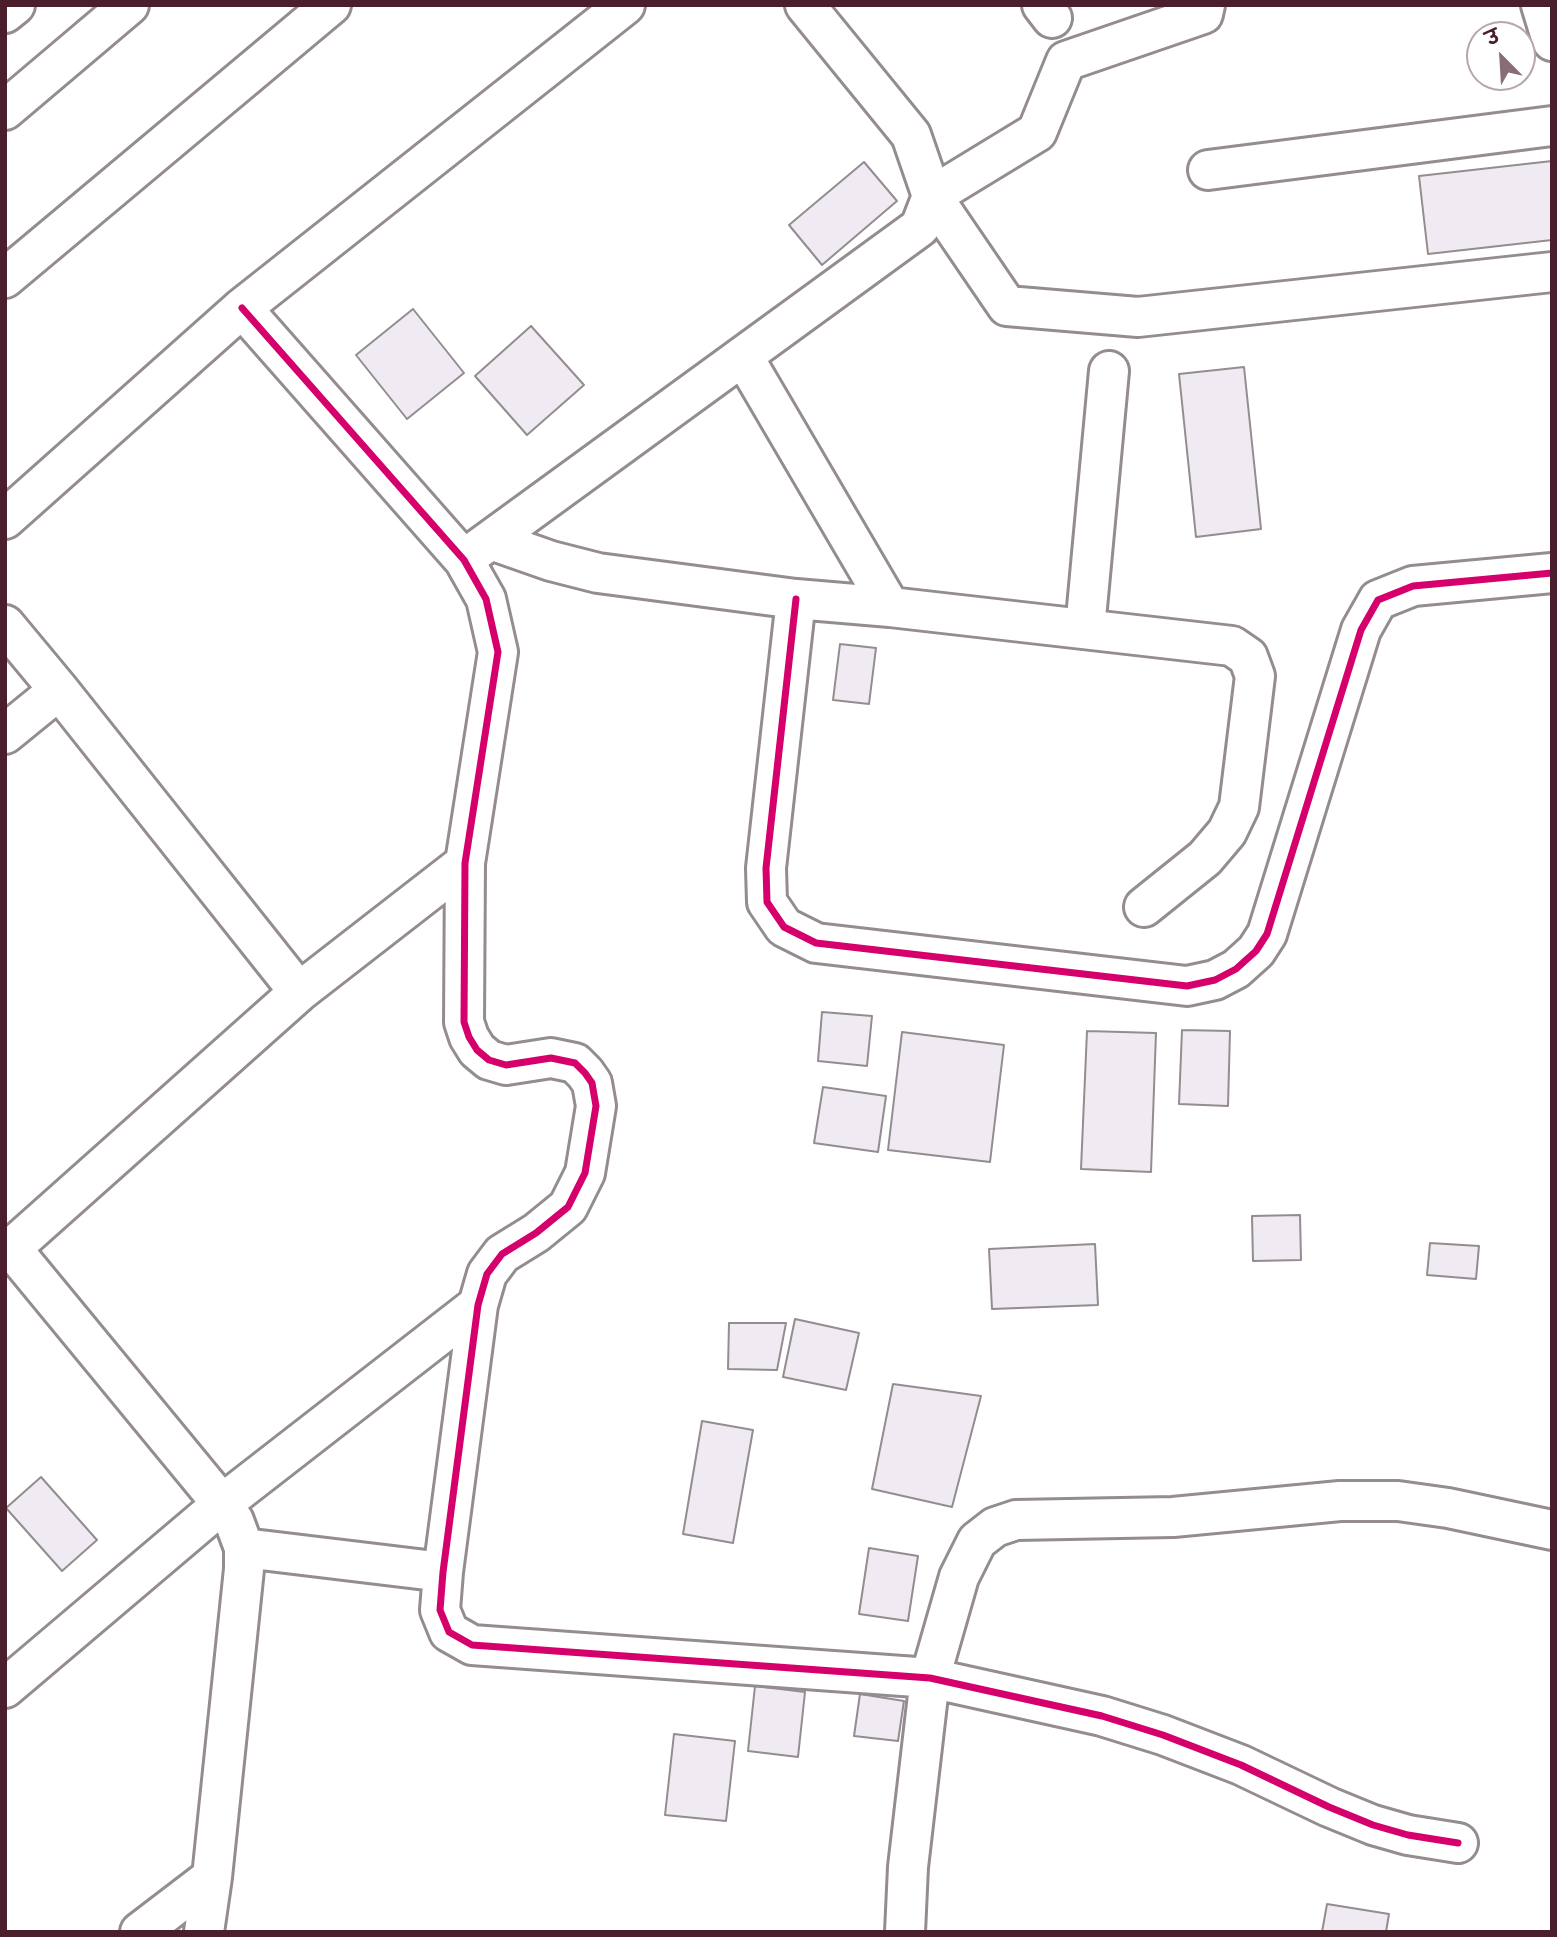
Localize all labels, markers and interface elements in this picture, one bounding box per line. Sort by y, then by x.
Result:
north arrow [1466,21,1536,91]
text: उ [1482,23,1504,53]

